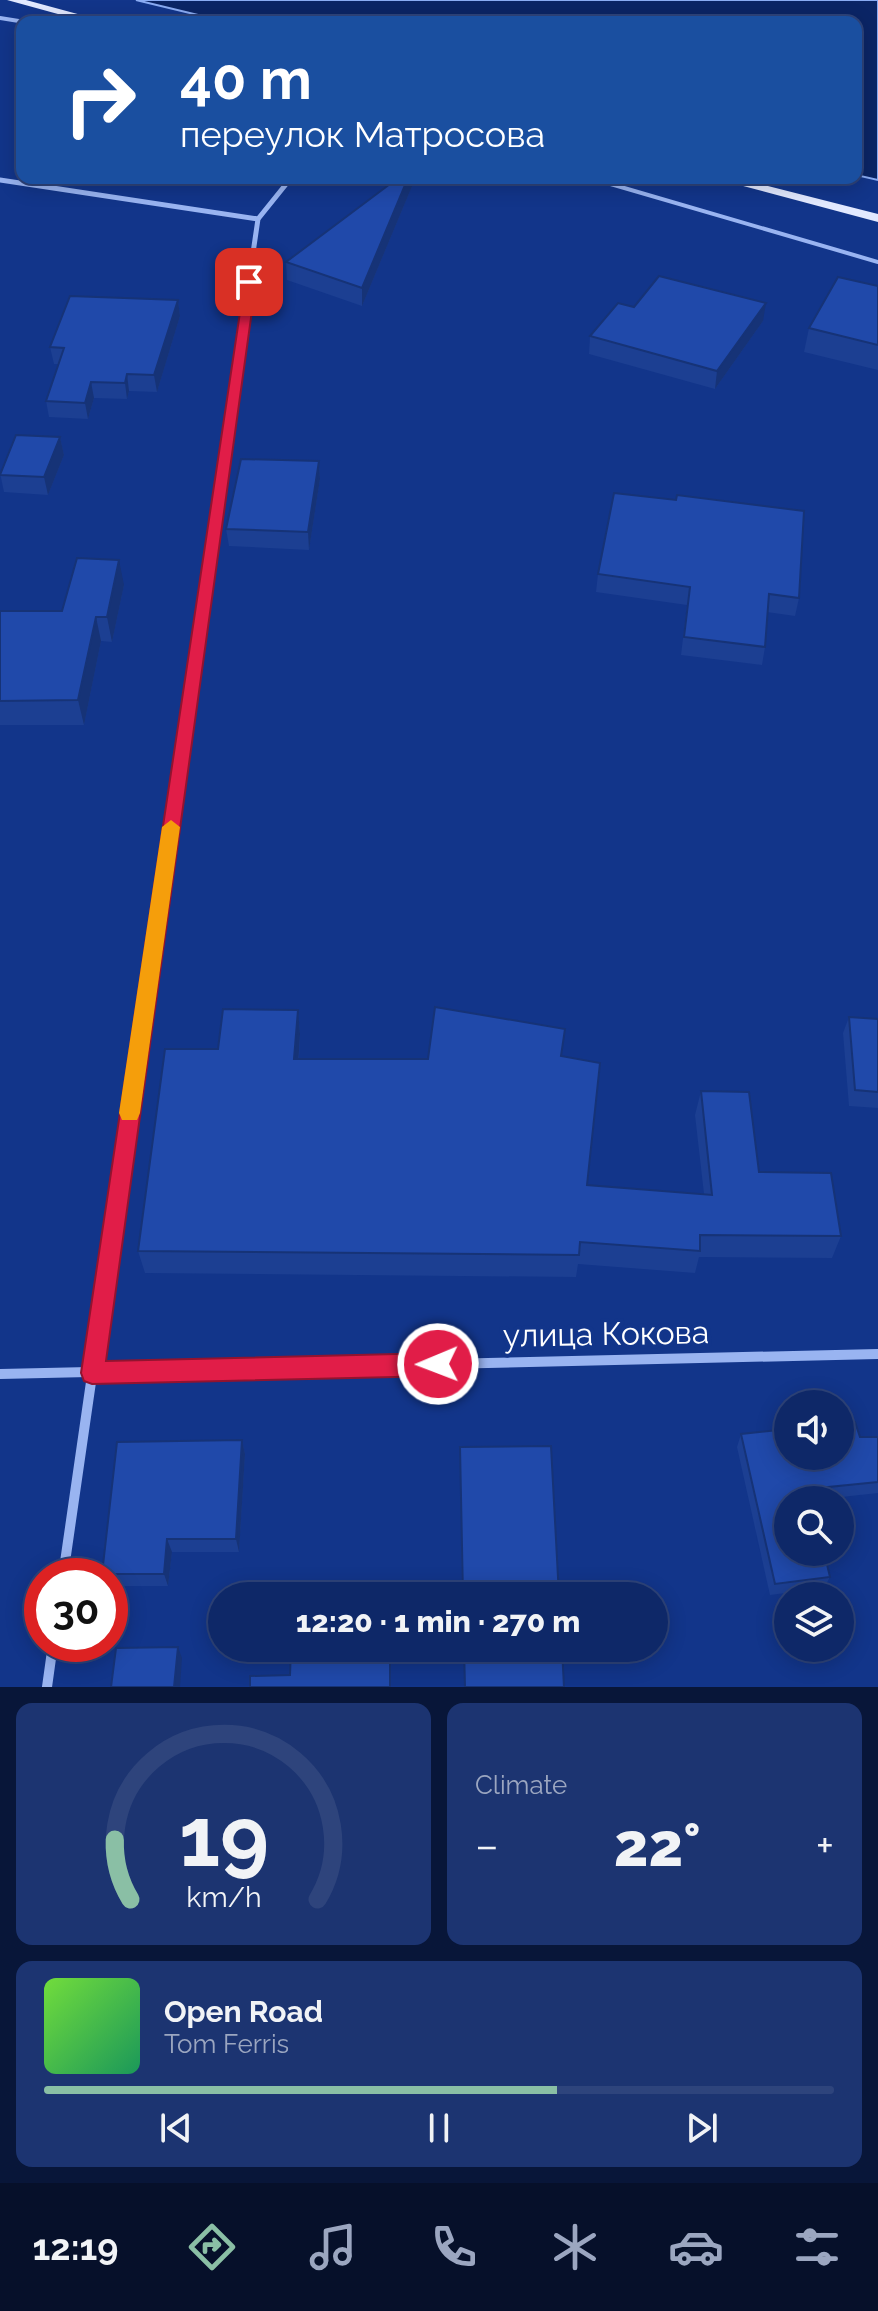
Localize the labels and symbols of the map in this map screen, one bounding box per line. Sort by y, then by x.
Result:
pin [215,248,283,316]
street label: улица Кокова [502,1313,710,1354]
position arrow [396,1322,480,1406]
speed limit sign: 30 [24,1558,128,1662]

